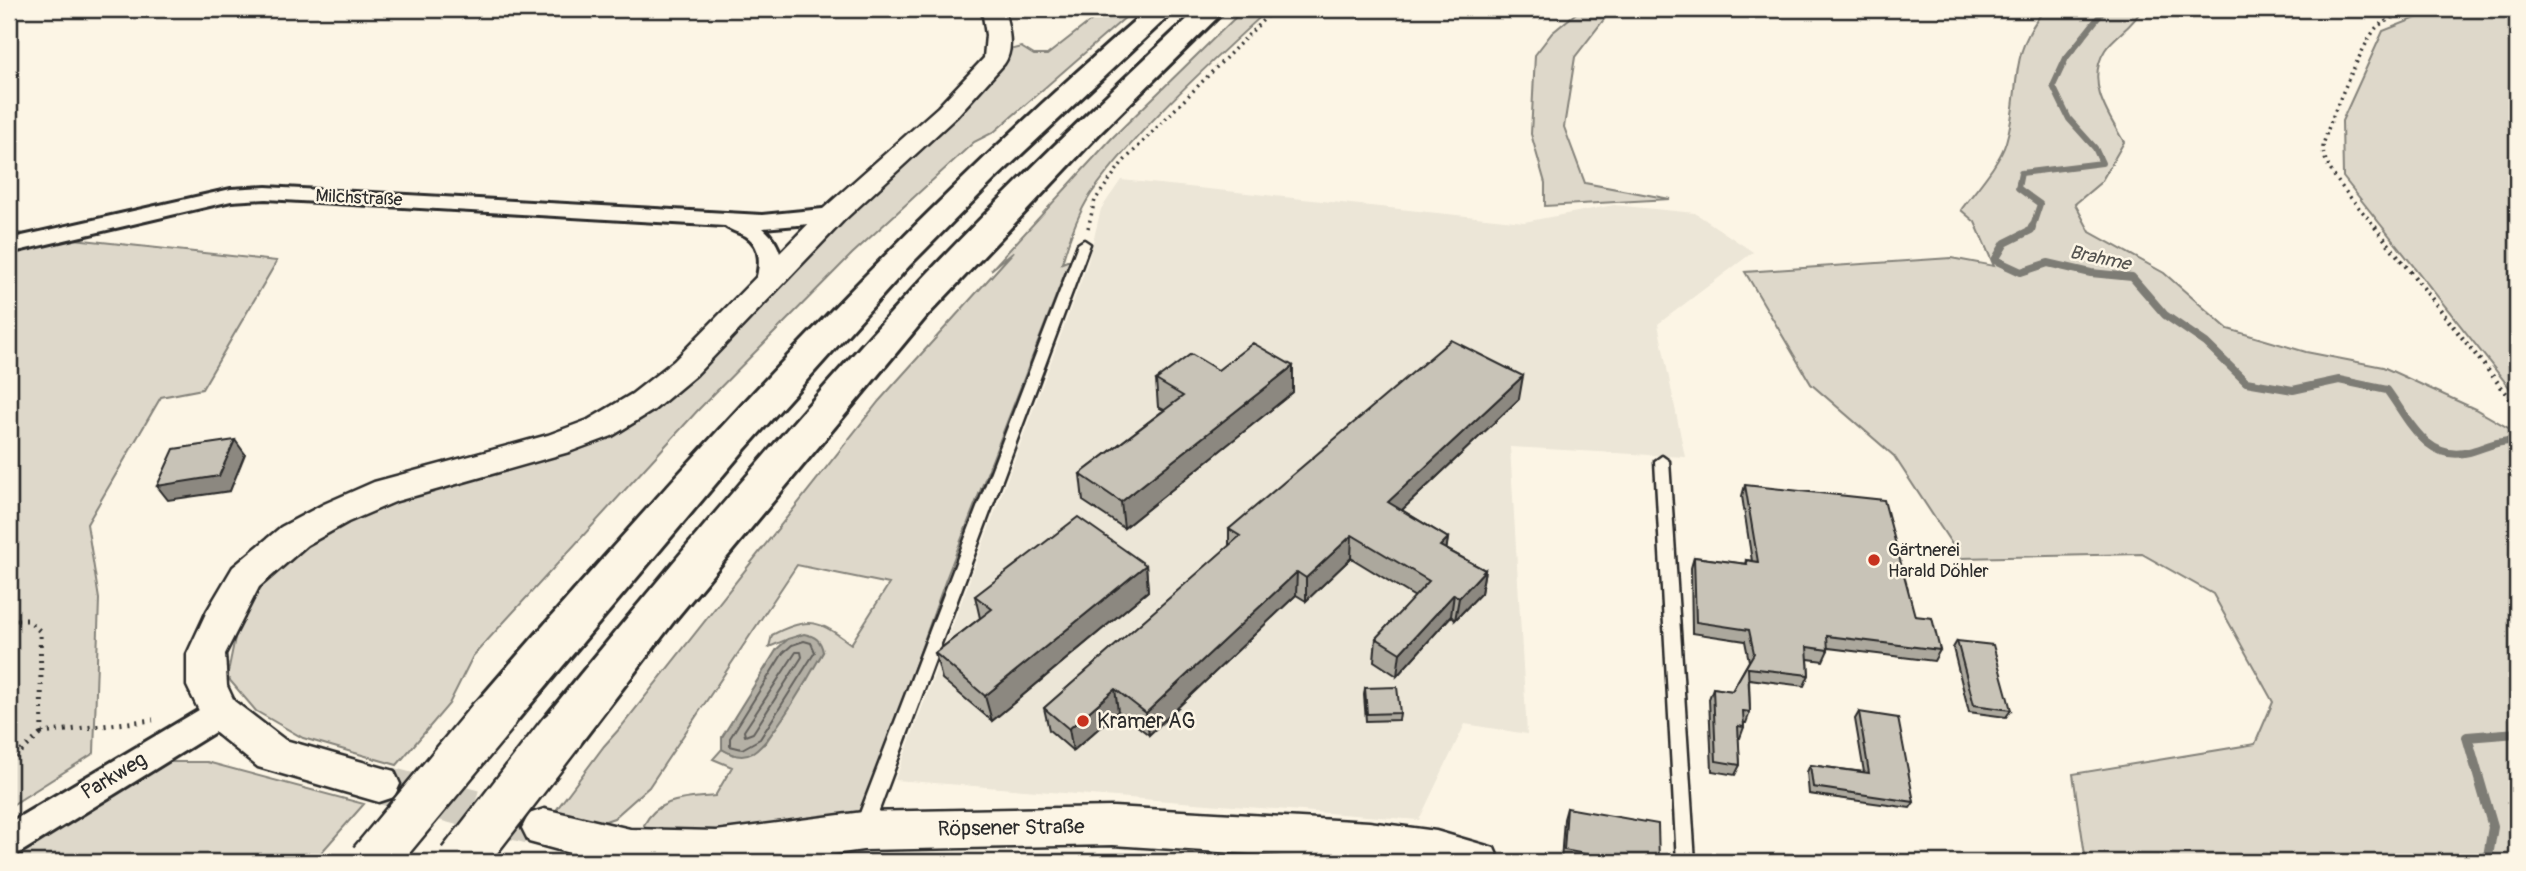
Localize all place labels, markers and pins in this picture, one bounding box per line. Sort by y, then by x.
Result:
place label: Gärtnerei Harald Döhler [1888,539,1989,583]
marker: Gärtnerei Harald Döhler [1866,552,1882,568]
place label: Kramer AG [1097,708,1196,735]
marker: Kramer AG [1075,713,1091,729]

